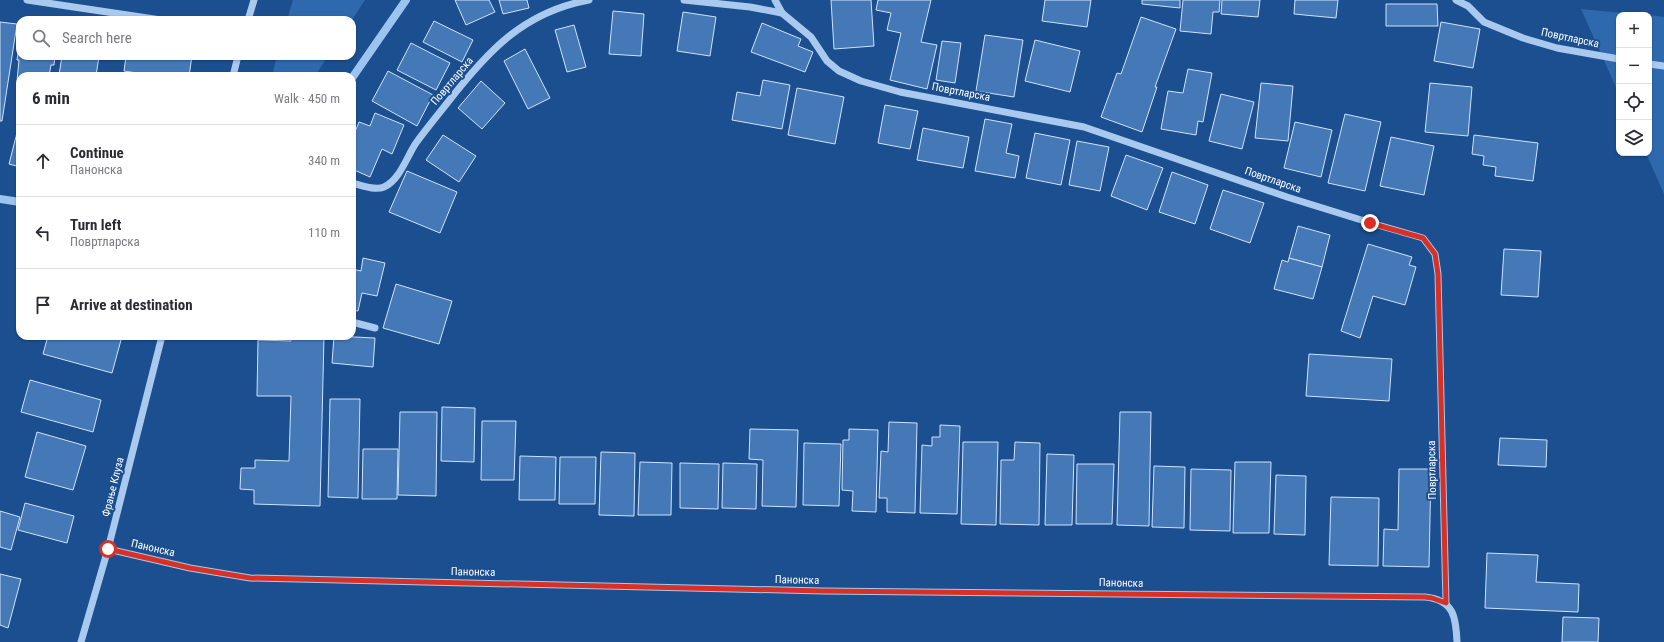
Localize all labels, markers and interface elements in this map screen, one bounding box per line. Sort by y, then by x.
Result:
map controls [1616,12,1652,156]
button: + [1616,12,1652,48]
search box [16,16,356,60]
street label: Повртларска [1540,26,1600,50]
icon: search [30,27,52,49]
text: Search here [62,29,132,47]
button: − [1616,48,1652,84]
street label: Повртларска [428,54,476,108]
street label: Повртларска [931,80,991,104]
button: locate [1616,84,1652,120]
text: 6 min [32,88,70,108]
text: Walk · 450 m [274,91,340,106]
button: layers [1616,120,1652,156]
text: Continue [70,144,124,162]
icon: ahead [32,150,54,172]
text: 340 m [308,153,340,168]
text: Панонска [70,162,123,177]
street label: Повртларска [1243,164,1303,196]
route end [1361,214,1379,232]
text: Turn left [70,216,121,234]
icon: left [32,222,54,244]
text: 110 m [308,225,340,240]
text: Повртларска [70,234,140,249]
icon: arrive [32,294,54,316]
text: Arrive at destination [70,296,193,314]
street label: Повртларска [1425,440,1439,500]
street label: Фрање Клуза [99,456,127,518]
street label: Панонска [130,537,176,559]
route start [99,540,117,558]
street label: Панонска [451,565,495,579]
street label: Панонска [775,573,819,587]
street label: Панонска [1099,576,1143,590]

